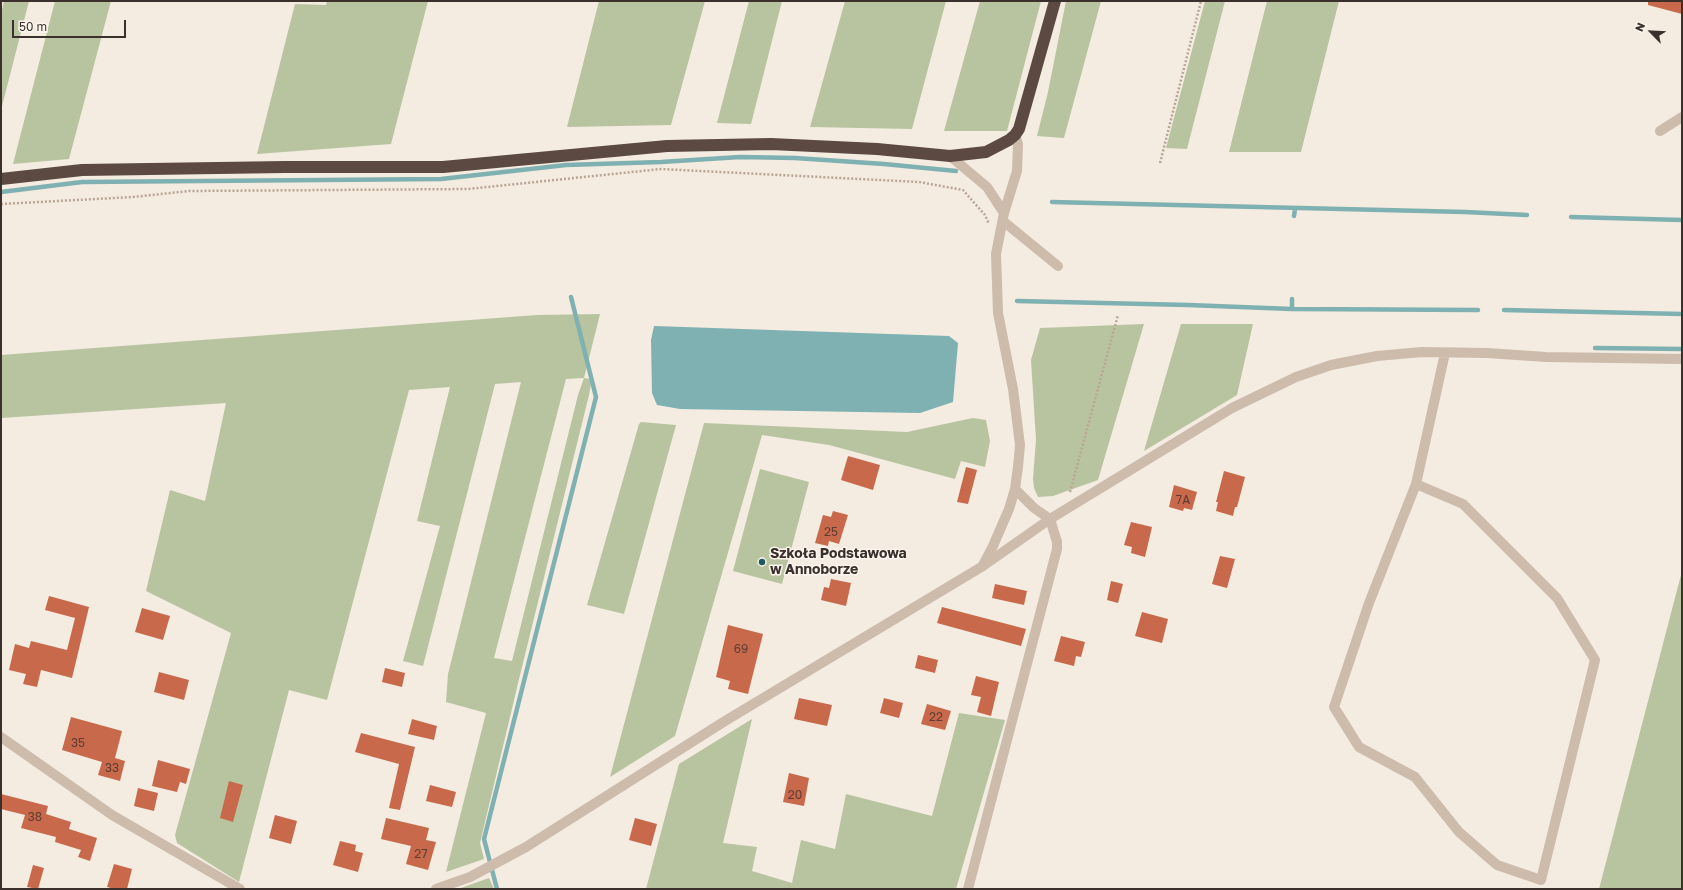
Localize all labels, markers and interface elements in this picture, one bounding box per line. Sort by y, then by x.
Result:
scale bar [14,12,128,38]
north arrow [1631,12,1671,52]
text: 50 m [19,19,47,34]
text: N [1632,20,1647,33]
house number: 7A [1176,493,1190,507]
house number: 25 [824,525,838,539]
place label: Szkoła Podstawowa w Annoborze [770,546,907,578]
marker: Szkoła Podstawowa w Annoborze [757,557,767,567]
house number: 69 [734,642,748,656]
house number: 22 [929,710,943,724]
house number: 35 [71,736,85,750]
house number: 33 [105,761,119,775]
house number: 20 [788,788,802,802]
house number: 38 [28,810,42,824]
house number: 27 [414,847,428,861]

